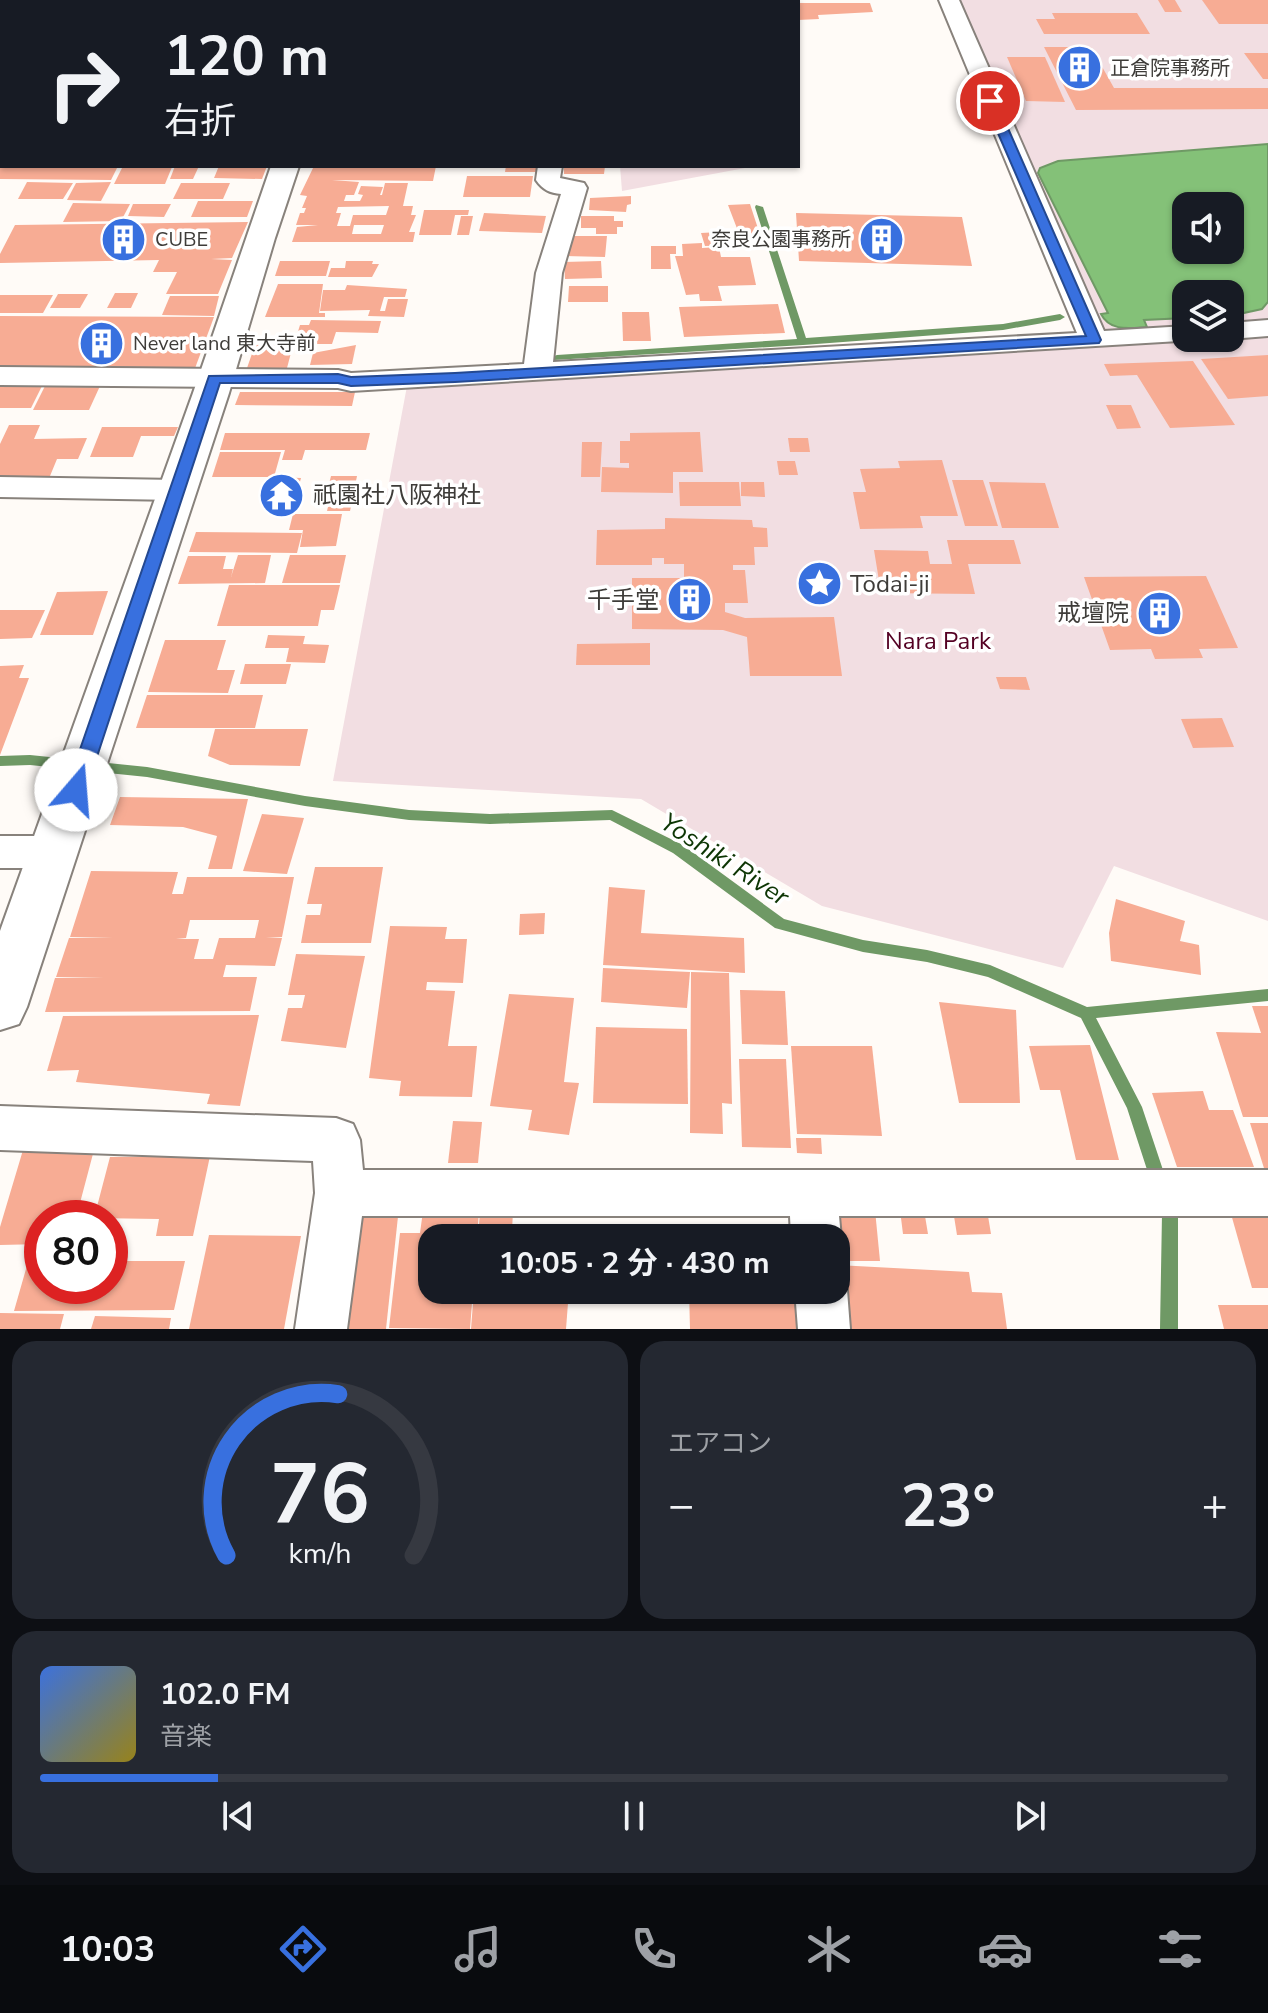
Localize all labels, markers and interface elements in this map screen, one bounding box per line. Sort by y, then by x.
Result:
text: 120 m [164,18,329,95]
icon: right [32,32,136,136]
building icon: 正倉院事務所 [1055,44,1103,92]
place label: 正倉院事務所 [1110,55,1230,82]
pin [956,67,1024,135]
icon: arrive [968,79,1012,123]
text: 右折 [164,97,236,146]
map controls [1172,192,1244,352]
button: sound [1172,192,1244,264]
building icon: CUBE [100,215,148,263]
building icon: 奈良公園事務所 [858,215,906,263]
place label: CUBE [155,226,208,253]
place label: 奈良公園事務所 [711,226,851,253]
button: layers [1172,280,1244,352]
building icon: Never land 東大寺前 [78,319,126,367]
place label: Never land 東大寺前 [133,330,316,357]
temple icon: 祇園社八阪神社 [258,471,306,519]
place label: 祇園社八阪神社 [313,479,481,511]
place icon: Tōdai-ji [795,560,843,608]
place label: Tōdai-ji [850,568,930,600]
building icon: 千手堂 [666,576,714,624]
place label: 千手堂 [587,584,659,616]
building icon: 戒壇院 [1136,589,1184,637]
place label: 戒壇院 [1057,597,1129,629]
park label: Nara Park [885,625,992,657]
position arrow [34,748,118,832]
water label: Yoshiki River [654,805,796,914]
speed limit sign: 80 [24,1200,128,1304]
text: 10:05 · 2 分 · 430 m [498,1243,770,1284]
text: エアコン [668,1426,772,1461]
text: 76 [270,1438,370,1551]
text: 23° [901,1465,995,1547]
text: − [668,1476,694,1536]
text: + [1202,1476,1228,1536]
text: km/h [289,1534,351,1573]
text: 102.0 FM [160,1674,290,1715]
text: 音楽 [160,1719,212,1754]
icon: previous [216,1794,260,1838]
icon: pause [612,1794,656,1838]
icon: next [1008,1794,1052,1838]
icon: directions [275,1921,331,1977]
icon: music [450,1921,506,1977]
icon: phone [626,1921,682,1977]
icon: climate [801,1921,857,1977]
icon: car [977,1921,1033,1977]
icon: filters [1152,1921,1208,1977]
text: 10:03 [60,1925,155,1974]

